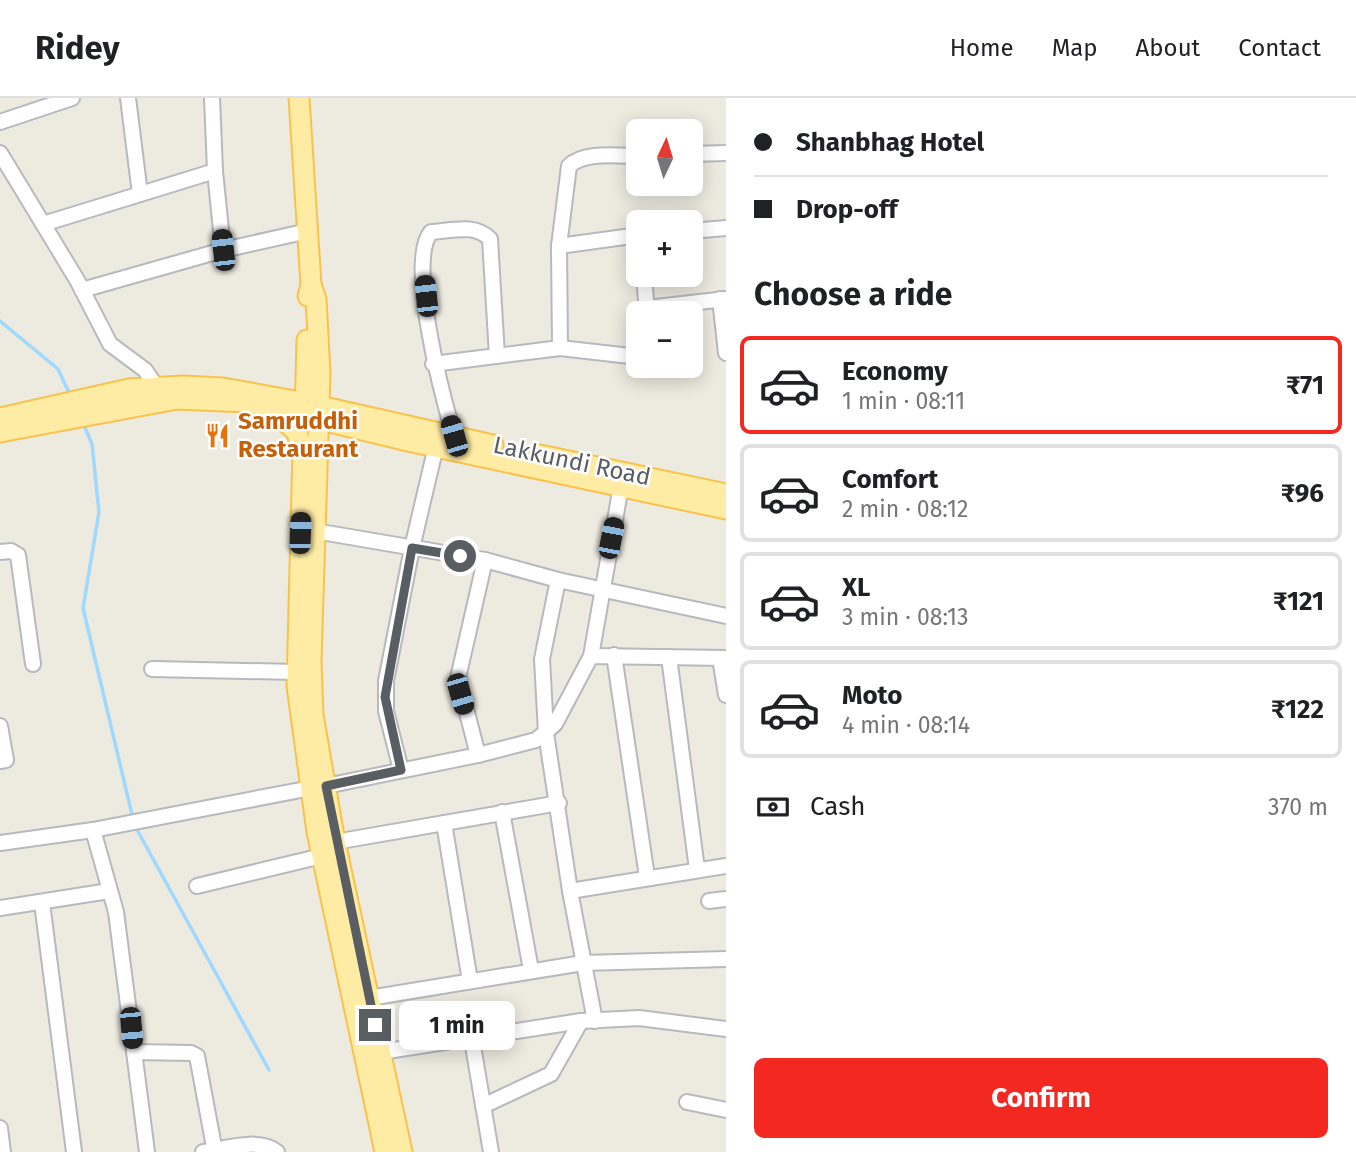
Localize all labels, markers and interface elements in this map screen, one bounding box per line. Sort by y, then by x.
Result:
text: Ridey [35,28,120,68]
text: Home [950,34,1014,62]
text: Map [1052,34,1098,62]
text: About [1136,34,1200,62]
text: Contact [1238,34,1321,62]
north arrow [626,119,704,196]
map controls [626,119,703,378]
text: Shanbhag Hotel [796,127,984,158]
text: Drop-off [796,194,898,225]
button: + [626,210,703,287]
car [211,228,236,272]
car [414,274,439,318]
text: Choose a ride [754,275,952,313]
button: − [626,301,703,378]
icon: car [758,354,821,417]
text: Economy [842,356,948,387]
text: ₹71 [1286,370,1324,401]
text: 1 min · 08:11 [842,387,965,415]
place label: Samruddhi Restaurant [238,407,359,463]
car [439,413,470,459]
restaurant icon: Samruddhi Restaurant [204,421,232,449]
street label: Lakkundi Road [491,431,653,491]
icon: car [758,462,821,525]
text: Comfort [842,464,938,495]
text: ₹96 [1281,478,1324,509]
text: 2 min · 08:12 [842,495,968,523]
car [289,512,312,554]
car [597,515,626,561]
route start [444,540,476,572]
icon: car [758,570,821,633]
text: XL [842,572,870,603]
text: ₹121 [1273,586,1324,617]
text: 3 min · 08:13 [842,603,969,631]
car [445,671,476,717]
icon: car [758,678,821,741]
text: Moto [842,680,902,711]
text: ₹122 [1271,694,1324,725]
text: 4 min · 08:14 [842,711,970,739]
icon: cash [754,788,792,826]
text: Cash [810,791,866,822]
text: 370 m [1268,793,1328,821]
callout: 1 min [400,1000,515,1049]
car [119,1006,144,1050]
route end [359,1009,391,1041]
text: 1 min [429,1011,485,1039]
button: Confirm [754,1058,1328,1138]

